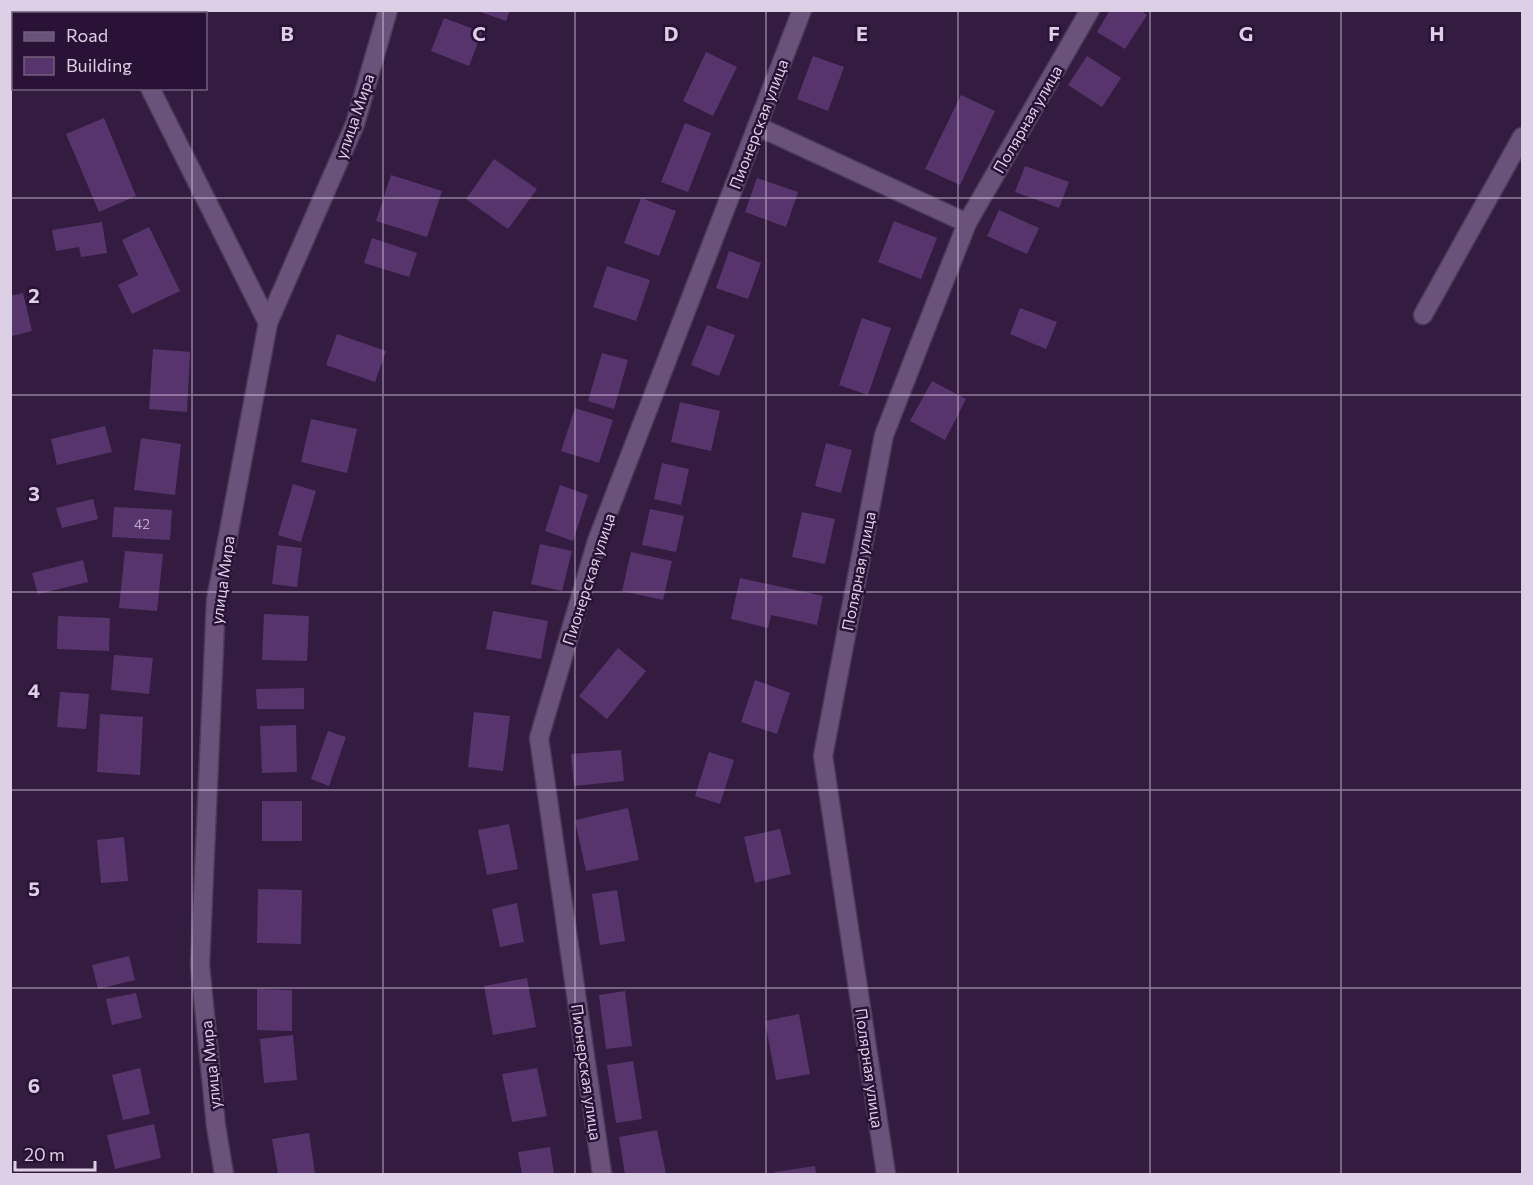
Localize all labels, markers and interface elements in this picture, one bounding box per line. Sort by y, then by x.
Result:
legend [12,12,207,90]
text: B [280,21,294,45]
text: C [472,21,486,45]
text: D [664,21,678,45]
text: E [856,21,868,45]
text: F [1048,21,1060,45]
text: G [1239,21,1253,45]
text: H [1430,21,1445,45]
text: Road [66,24,108,46]
text: Building [66,54,132,76]
street label: Пионерская улица [724,56,792,192]
street label: Полярная улица [989,62,1065,176]
street label: улица Мира [331,71,377,161]
text: 2 [28,283,40,307]
text: 3 [28,481,40,505]
street label: Полярная улица [837,510,879,632]
street label: Пионерская улица [558,511,618,647]
house number: 42 [134,515,150,532]
street label: улица Мира [206,535,238,625]
text: 4 [28,678,40,702]
text: 5 [28,876,40,900]
street label: Пионерская улица [568,1003,606,1141]
street label: Полярная улица [852,1007,888,1129]
street label: улица Мира [196,1020,224,1110]
text: 6 [28,1073,40,1097]
scale bar [15,1134,94,1172]
text: 20 m [24,1143,65,1165]

